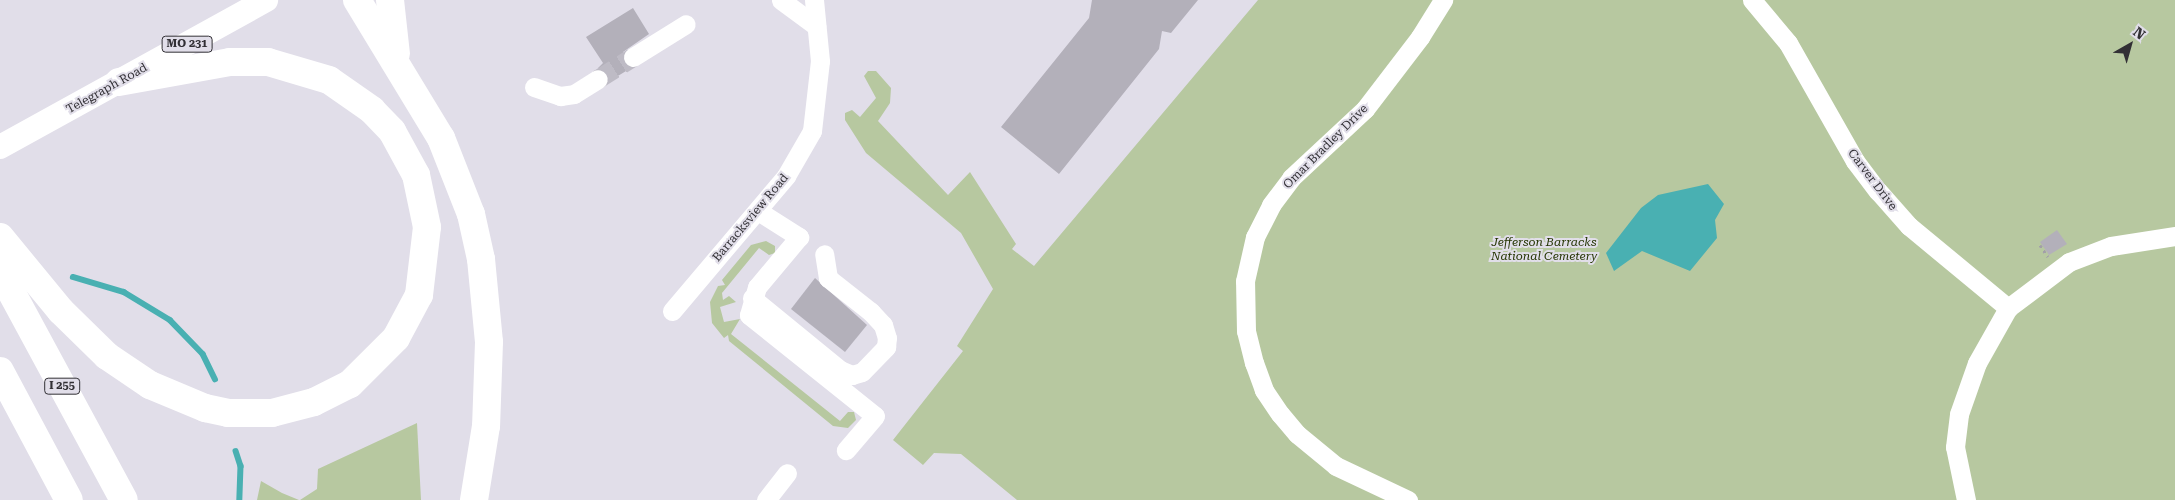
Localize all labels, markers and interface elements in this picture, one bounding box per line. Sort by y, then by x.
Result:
north arrow [2105,20,2155,70]
text: N [2130,24,2148,43]
road number: MO 231 [161,36,213,52]
street label: Telegraph Road [64,61,150,117]
street label: Omar Bradley Drive [1281,102,1371,192]
street label: Carver Drive [1844,147,1900,213]
street label: Barracksview Road [710,171,792,265]
park label: Jefferson Barracks National Cemetery [1491,236,1597,264]
road number: I 255 [43,378,81,394]

